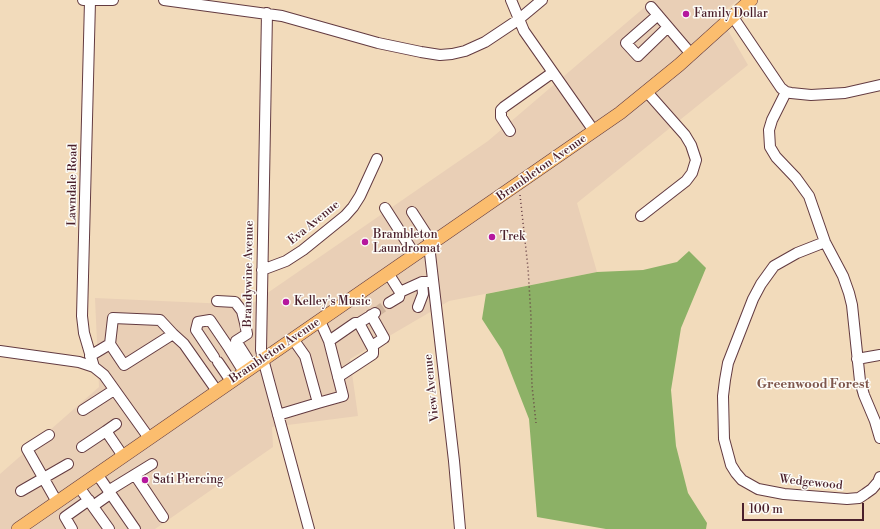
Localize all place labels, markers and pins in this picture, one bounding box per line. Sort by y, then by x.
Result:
place label: Family Dollar [694,7,768,21]
marker: Family Dollar [681,9,691,19]
place label: Brambleton Laundromat [373,228,440,256]
place label: Trek [500,230,525,244]
marker: Trek [487,232,497,242]
marker: Brambleton Laundromat [360,237,370,247]
place label: Kelley's Music [294,295,371,309]
marker: Kelley's Music [281,297,291,307]
place label: Sati Piercing [153,473,223,487]
marker: Sati Piercing [140,475,150,485]

